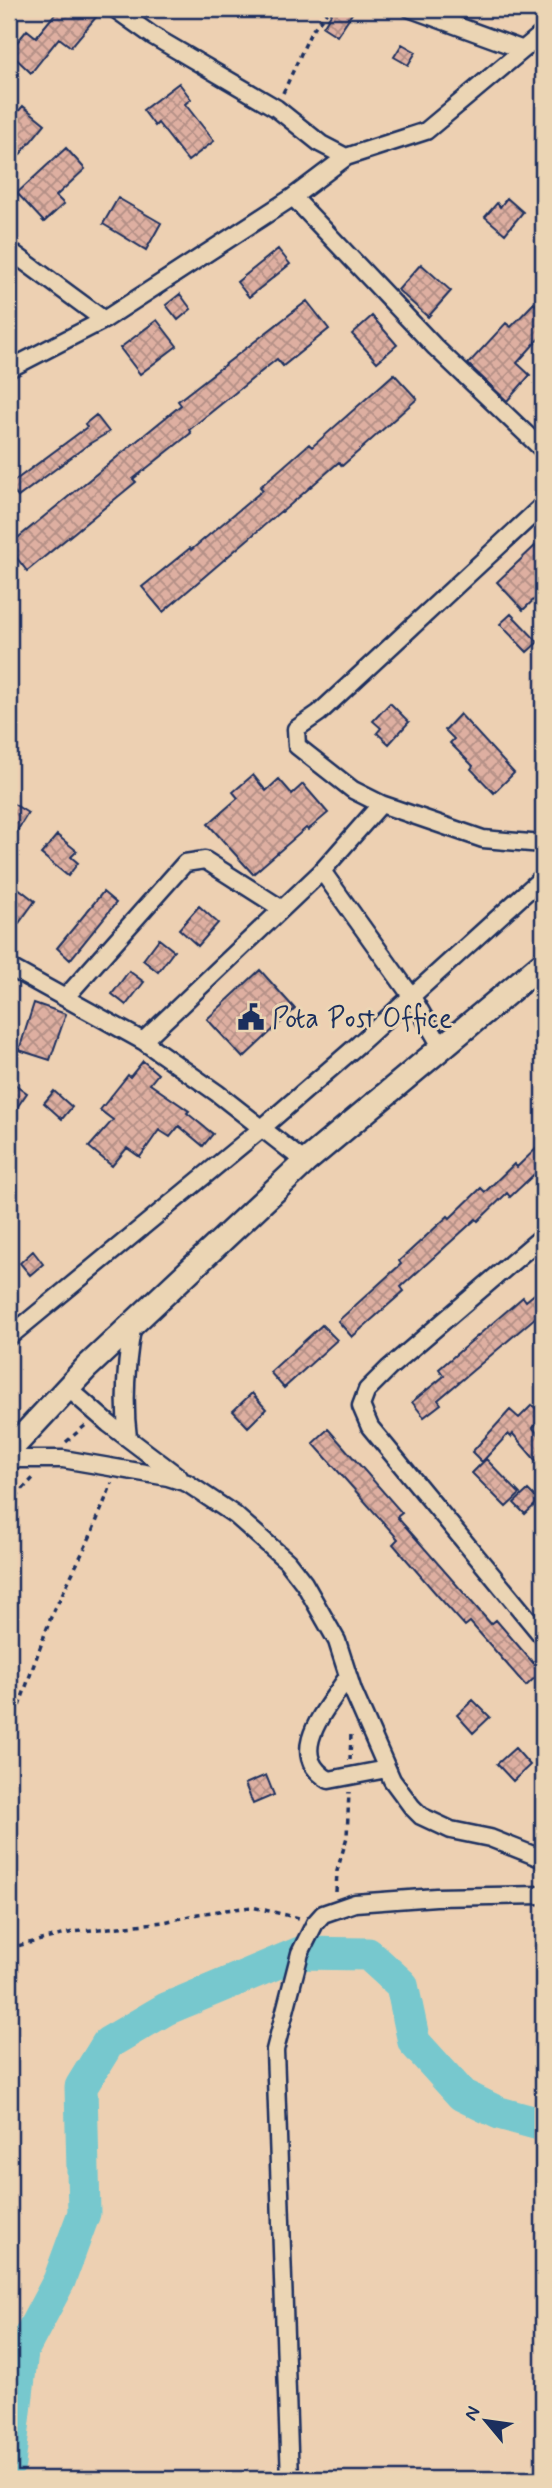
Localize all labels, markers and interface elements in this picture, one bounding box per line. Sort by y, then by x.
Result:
place label: Pota Post Office [272,1001,452,1038]
public building icon: Pota Post Office [236,1002,266,1032]
north arrow [450,2386,520,2456]
text: N [458,2402,486,2425]

